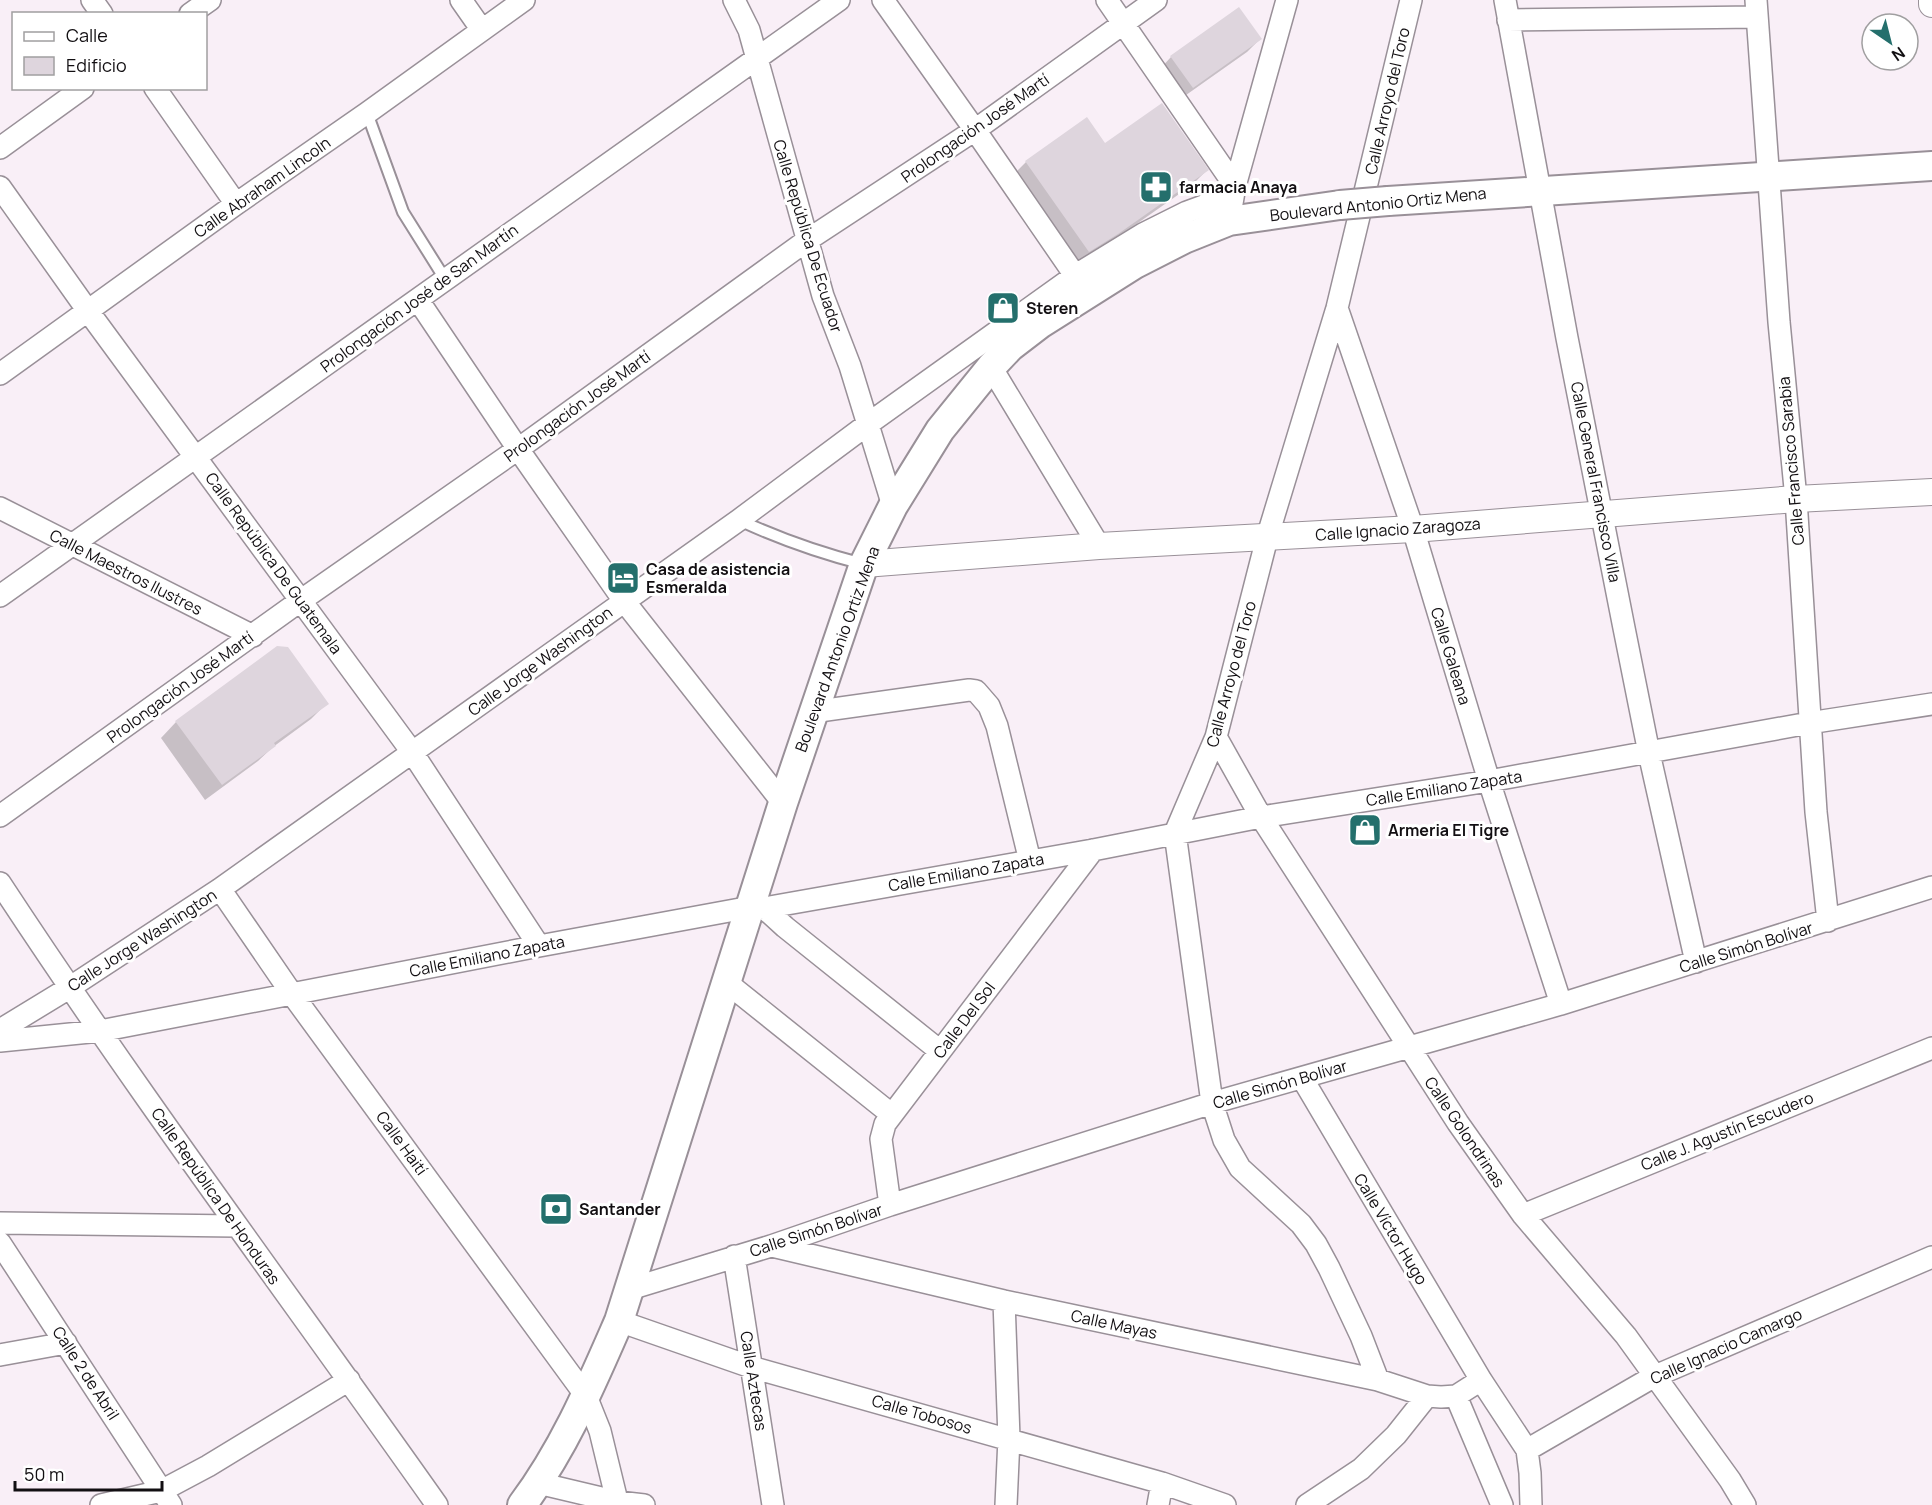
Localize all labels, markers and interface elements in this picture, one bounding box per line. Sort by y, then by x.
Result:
legend [12,12,207,90]
north arrow [1860,12,1920,72]
text: Calle [66,23,108,47]
street label: Calle Arroyo del Toro [1359,25,1415,177]
text: N [1888,42,1910,67]
text: Edificio [66,53,127,77]
street label: Prolongación José Martí [896,68,1054,188]
street label: Calle Abraham Lincoln [189,131,335,243]
street label: Calle República De Ecuador [768,137,848,335]
pharmacy icon: farmacia Anaya [1138,169,1174,205]
place label: farmacia Anaya [1179,176,1297,198]
street label: Boulevard Antonio Ortiz Mena [1269,182,1487,226]
street label: Prolongación José de San Martín [316,219,522,377]
shop icon: Steren [985,290,1021,326]
place label: Steren [1026,297,1078,319]
street label: Prolongación José Martí [499,345,655,467]
street label: Calle Francisco Sarabia [1773,376,1809,546]
street label: Calle General Francisco Villa [1566,380,1626,584]
street label: Calle República De Guatemala [201,468,347,658]
street label: Calle Ignacio Zaragoza [1315,512,1481,546]
street label: Calle Maestros Ilustres [46,524,206,620]
street label: Boulevard Antonio Ortiz Mena [789,543,885,755]
place label: Casa de asistencia Esmeralda [646,558,790,598]
hotel icon: Casa de asistencia Esmeralda [605,560,641,596]
street label: Calle Arroyo del Toro [1201,599,1261,749]
street label: Calle Jorge Washington [463,601,617,721]
street label: Calle Galeana [1426,605,1476,707]
street label: Prolongación José Martí [102,626,258,748]
street label: Calle Emiliano Zapata [1364,765,1524,811]
shop icon: Armeria El Tigre [1347,812,1383,848]
place label: Armeria El Tigre [1388,819,1510,841]
street label: Calle Emiliano Zapata [886,847,1046,897]
street label: Calle Jorge Washington [63,884,221,996]
street label: Calle Simón Bolívar [1676,916,1816,978]
street label: Calle Emiliano Zapata [408,930,566,982]
street label: Calle Del Sol [928,977,1000,1063]
street label: Calle Simón Bolívar [1210,1054,1350,1114]
street label: Calle Golondrinas [1420,1072,1510,1192]
street label: Calle J. Agustín Escudero [1637,1086,1817,1176]
street label: Calle República De Honduras [146,1103,286,1289]
street label: Calle Haití [371,1107,433,1180]
street label: Calle Víctor Hugo [1349,1169,1433,1289]
bank icon: Santander [538,1191,574,1227]
place label: Santander [579,1198,661,1220]
street label: Calle Simón Bolívar [747,1198,886,1262]
street label: Calle Ignacio Camargo [1647,1303,1805,1389]
street label: Calle Mayas [1069,1304,1159,1344]
street label: Calle 2 de Abril [47,1322,125,1424]
street label: Calle Aztecas [735,1330,773,1432]
street label: Calle Tobosos [869,1389,975,1439]
scale bar [15,1454,162,1492]
text: 50 m [24,1462,64,1486]

